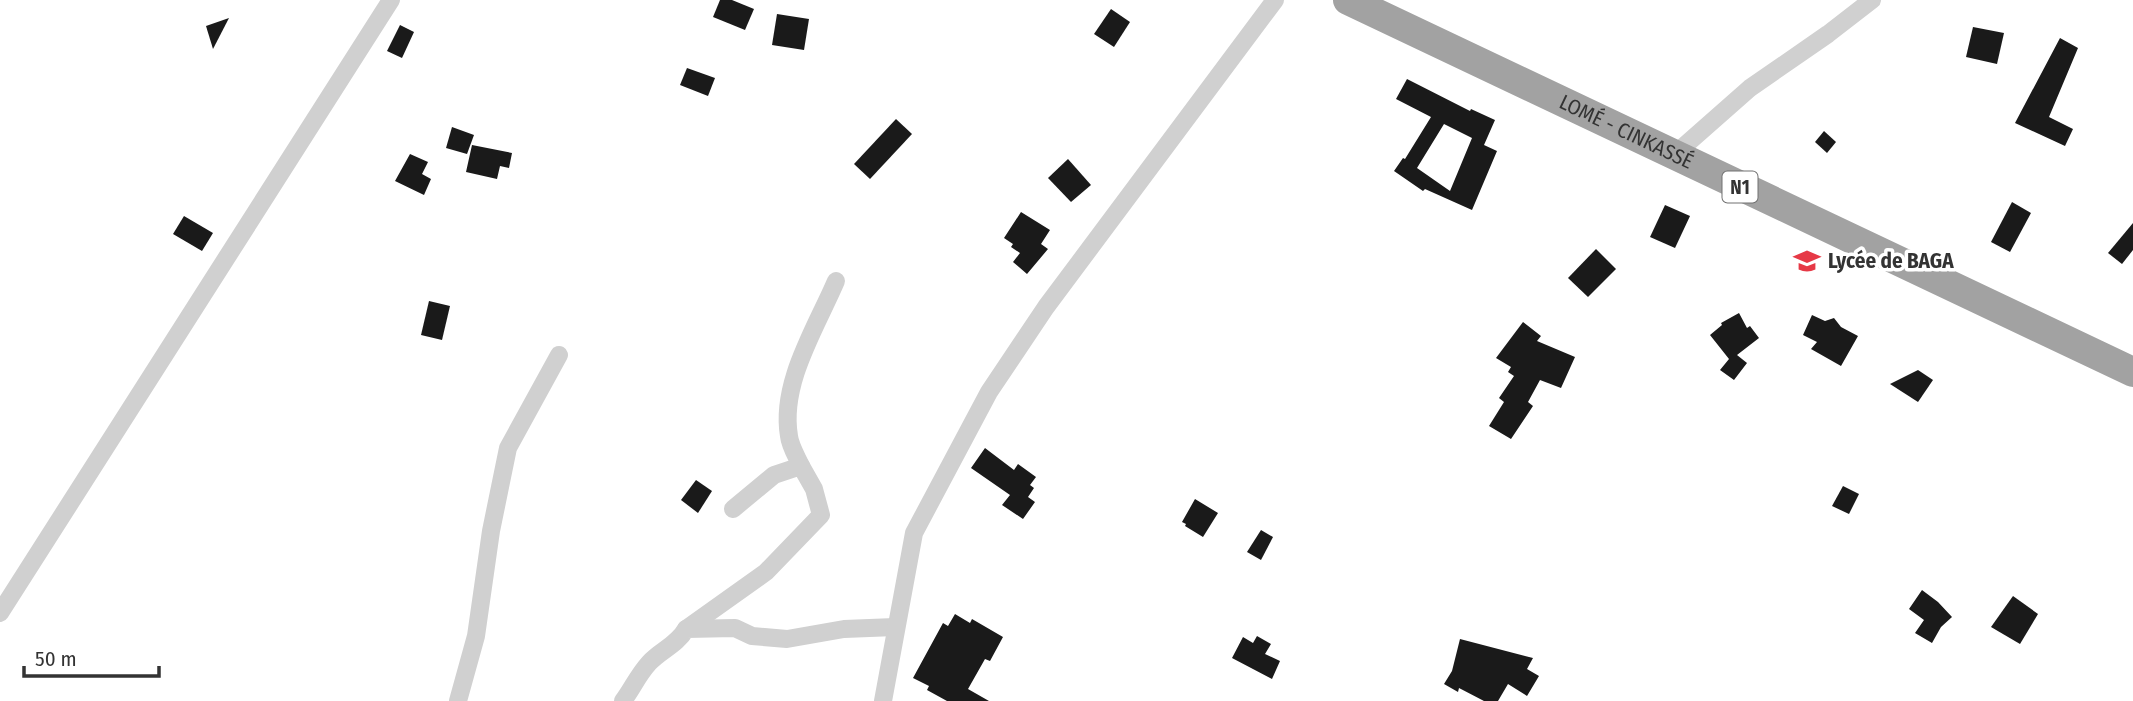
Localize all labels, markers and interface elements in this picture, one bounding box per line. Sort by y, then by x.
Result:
street label: LOMÉ - CINKASSÉ [1555,89,1698,175]
road number: N1 [1722,172,1758,202]
school or university icon: Lycée de BAGA [1792,246,1822,276]
place label: Lycée de BAGA [1828,248,1954,274]
scale bar [24,634,159,678]
text: 50 m [35,646,77,672]

